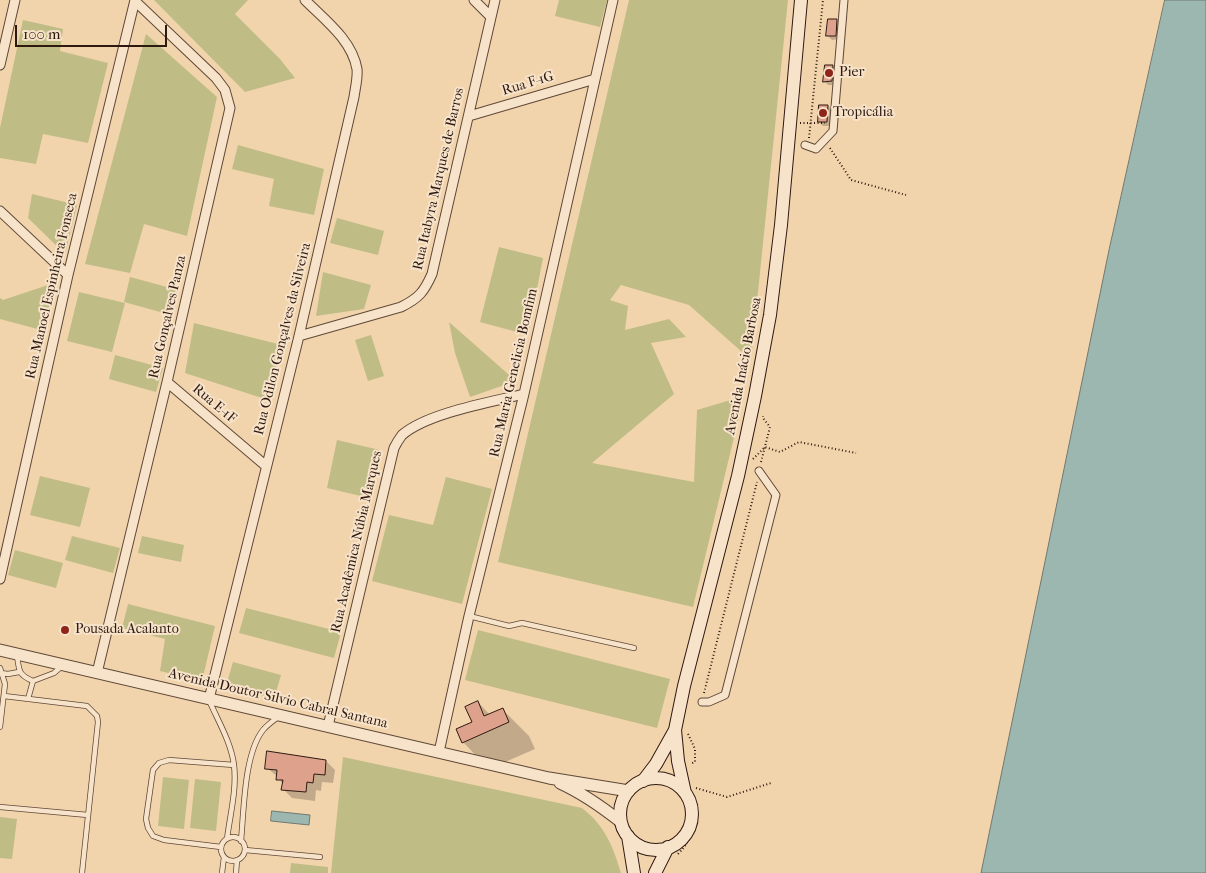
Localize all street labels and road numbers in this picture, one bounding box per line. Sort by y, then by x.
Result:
street label: Rua F-1G [500,68,556,100]
street label: Rua Itabyra Marques de Barros [410,86,468,272]
street label: Rua Manoel Espinheira Fonseca [22,191,82,381]
street label: Rua Odilon Gonçalves da Silveira [251,241,315,437]
street label: Rua Gonçalves Panza [146,254,190,380]
street label: Rua Maria Genelicia Bomfim [486,287,542,459]
street label: Avenida Inácio Barbosa [722,296,766,436]
street label: Rua E-1F [189,381,239,427]
street label: Rua Acadêmica Núbia Marques [328,449,386,635]
street label: Avenida Doutor Silvio Cabral Santana [167,666,389,732]

